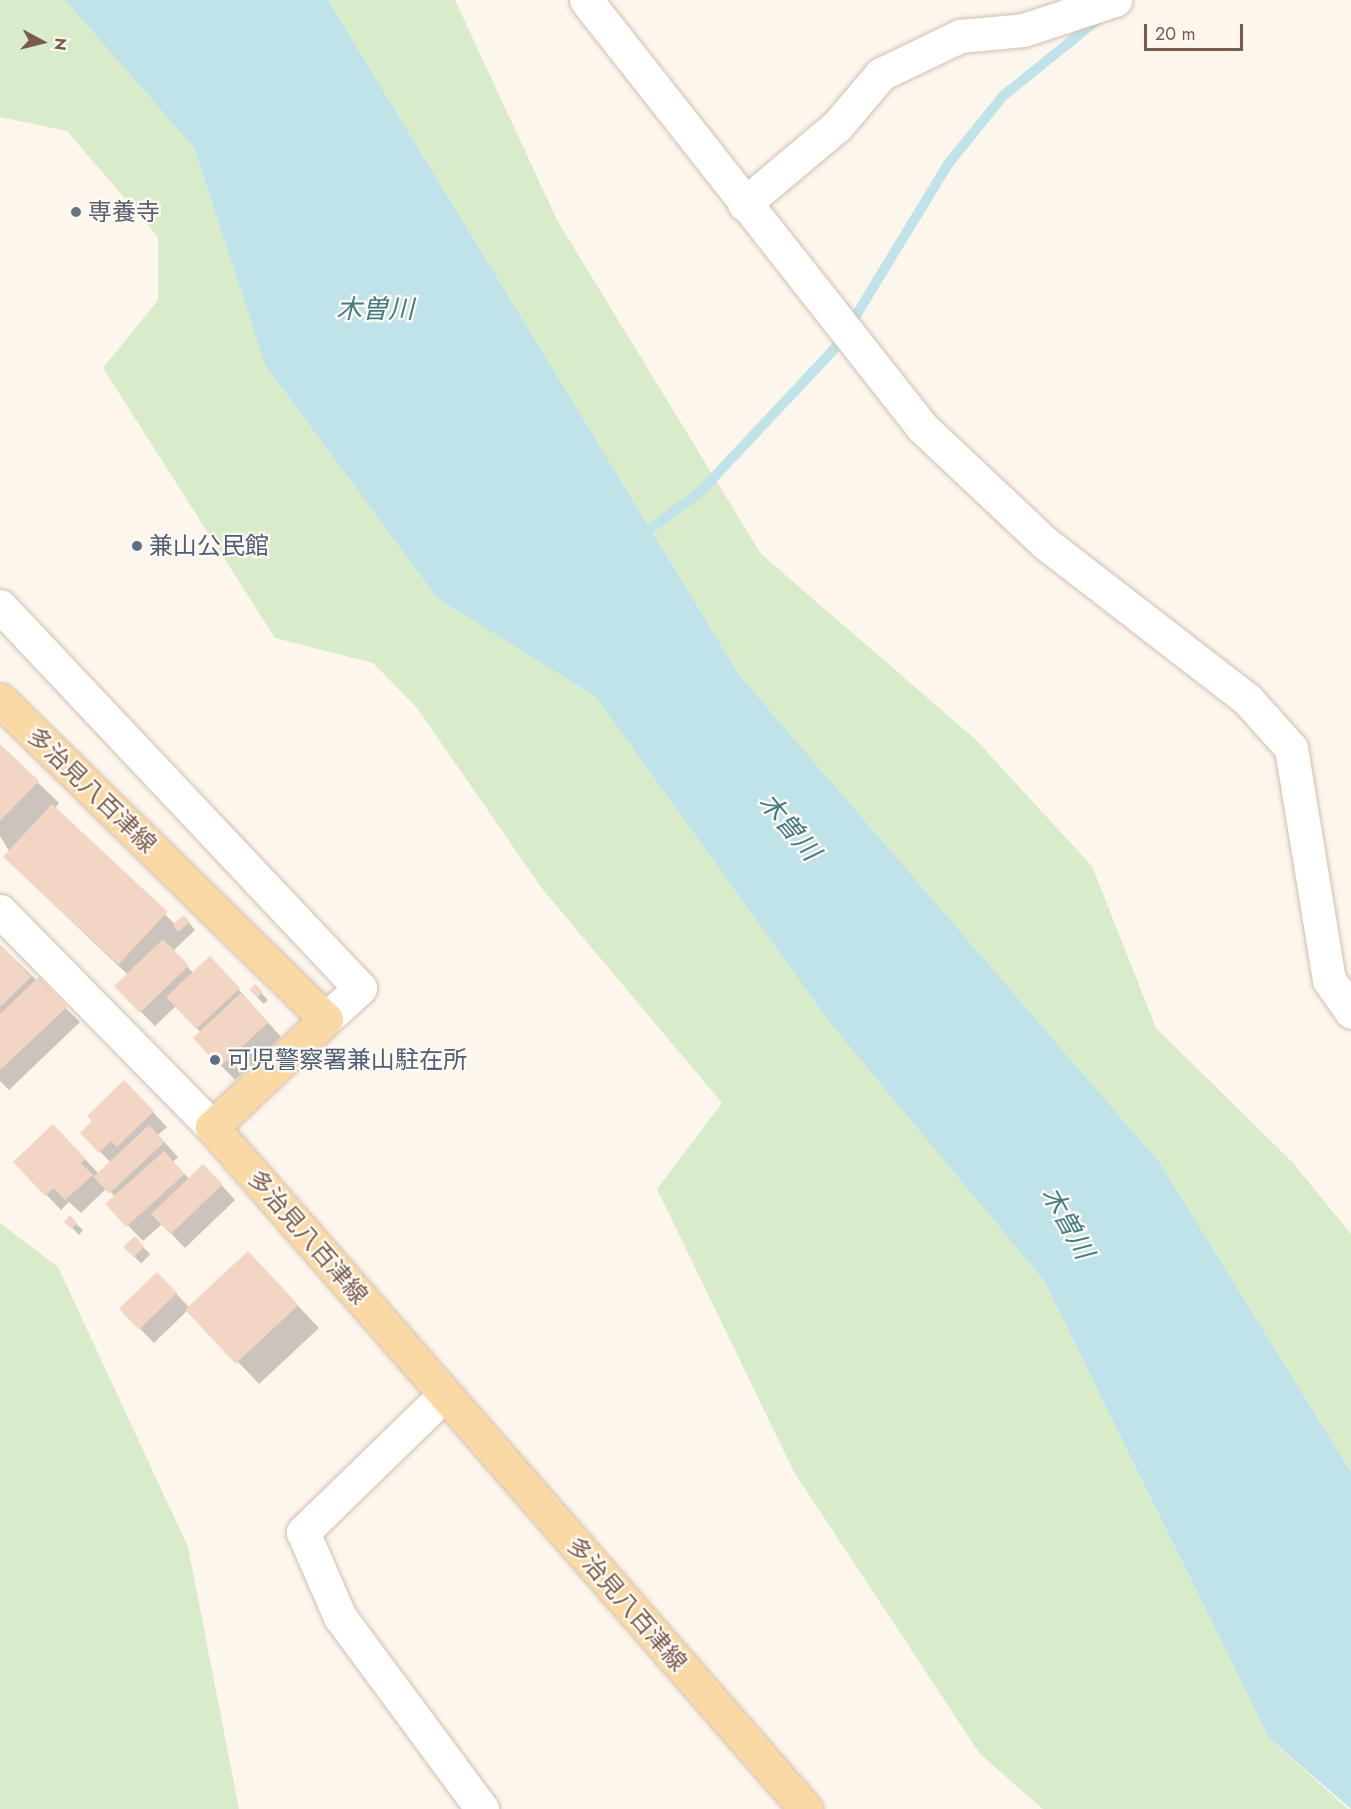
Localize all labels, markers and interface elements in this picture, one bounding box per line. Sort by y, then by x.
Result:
north arrow [12,12,72,72]
scale bar [1147,12,1246,50]
text: 20 m [1155,21,1195,47]
text: N [48,37,73,52]
place label: 専養寺 [88,198,160,226]
marker: 専養寺 [69,205,83,219]
water label: 木曽川 [336,294,414,326]
place label: 兼山公民館 [149,532,269,560]
marker: 兼山公民館 [130,539,144,553]
street label: 多治見八百津線 [22,721,162,859]
water label: 木曽川 [752,787,826,867]
place label: 可児警察署兼山駐在所 [227,1046,467,1074]
marker: 可児警察署兼山駐在所 [208,1053,222,1067]
street label: 多治見八百津線 [242,1164,374,1310]
water label: 木曽川 [1034,1181,1100,1265]
street label: 多治見八百津線 [561,1531,693,1677]

